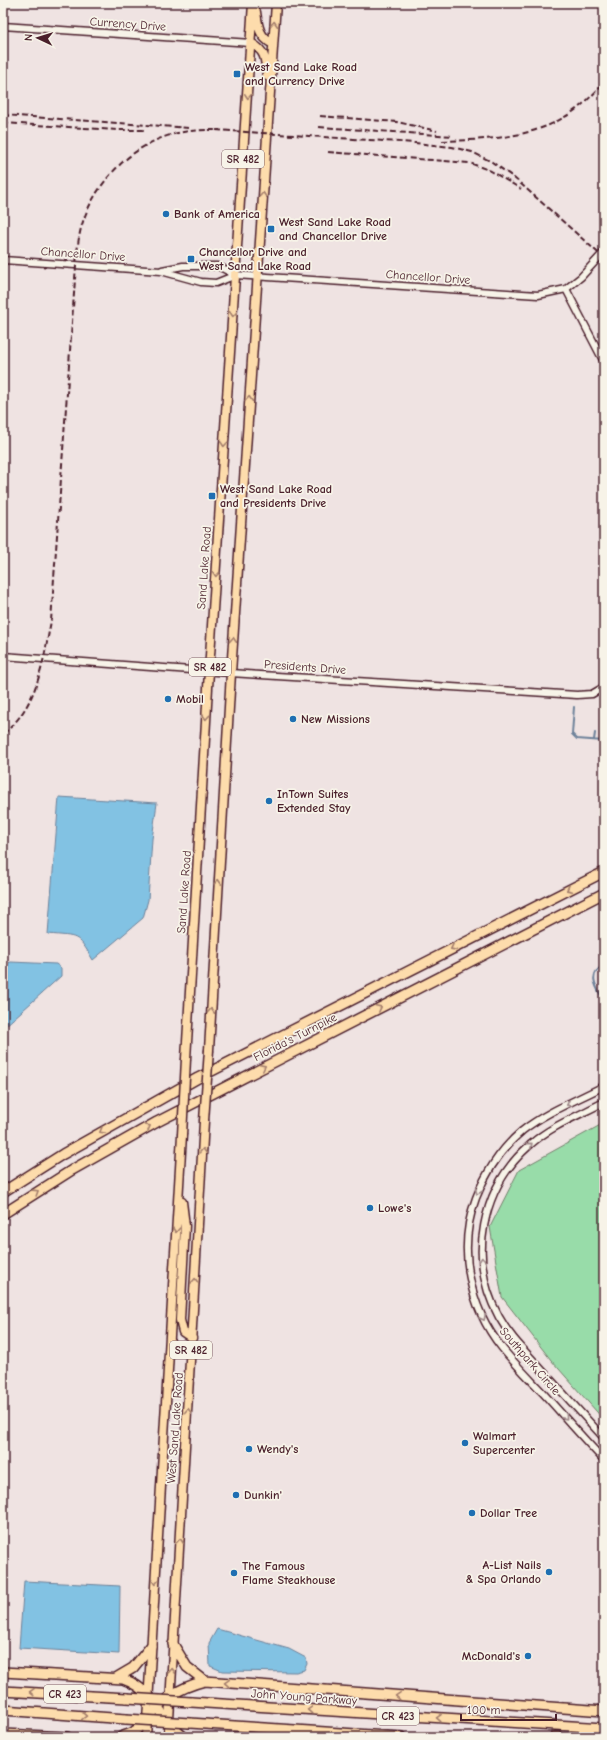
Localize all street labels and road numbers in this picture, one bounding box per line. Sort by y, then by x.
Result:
street label: Currency Drive [89,14,167,34]
road number: SR 482 [222,150,264,168]
street label: Chancellor Drive [40,244,126,264]
street label: Chancellor Drive [385,267,471,287]
street label: Sand Lake Road [194,526,214,610]
street label: Presidents Drive [263,657,347,677]
road number: SR 482 [189,658,231,676]
street label: Sand Lake Road [174,850,194,934]
street label: Florida's Turnpike [251,1010,339,1064]
street label: Southpark Circle [497,1324,563,1398]
road number: SR 482 [170,1341,212,1359]
street label: West Sand Lake Road [164,1372,186,1484]
road number: CR 423 [44,1685,86,1703]
street label: John Young Parkway [250,1686,358,1708]
road number: CR 423 [377,1707,419,1725]

